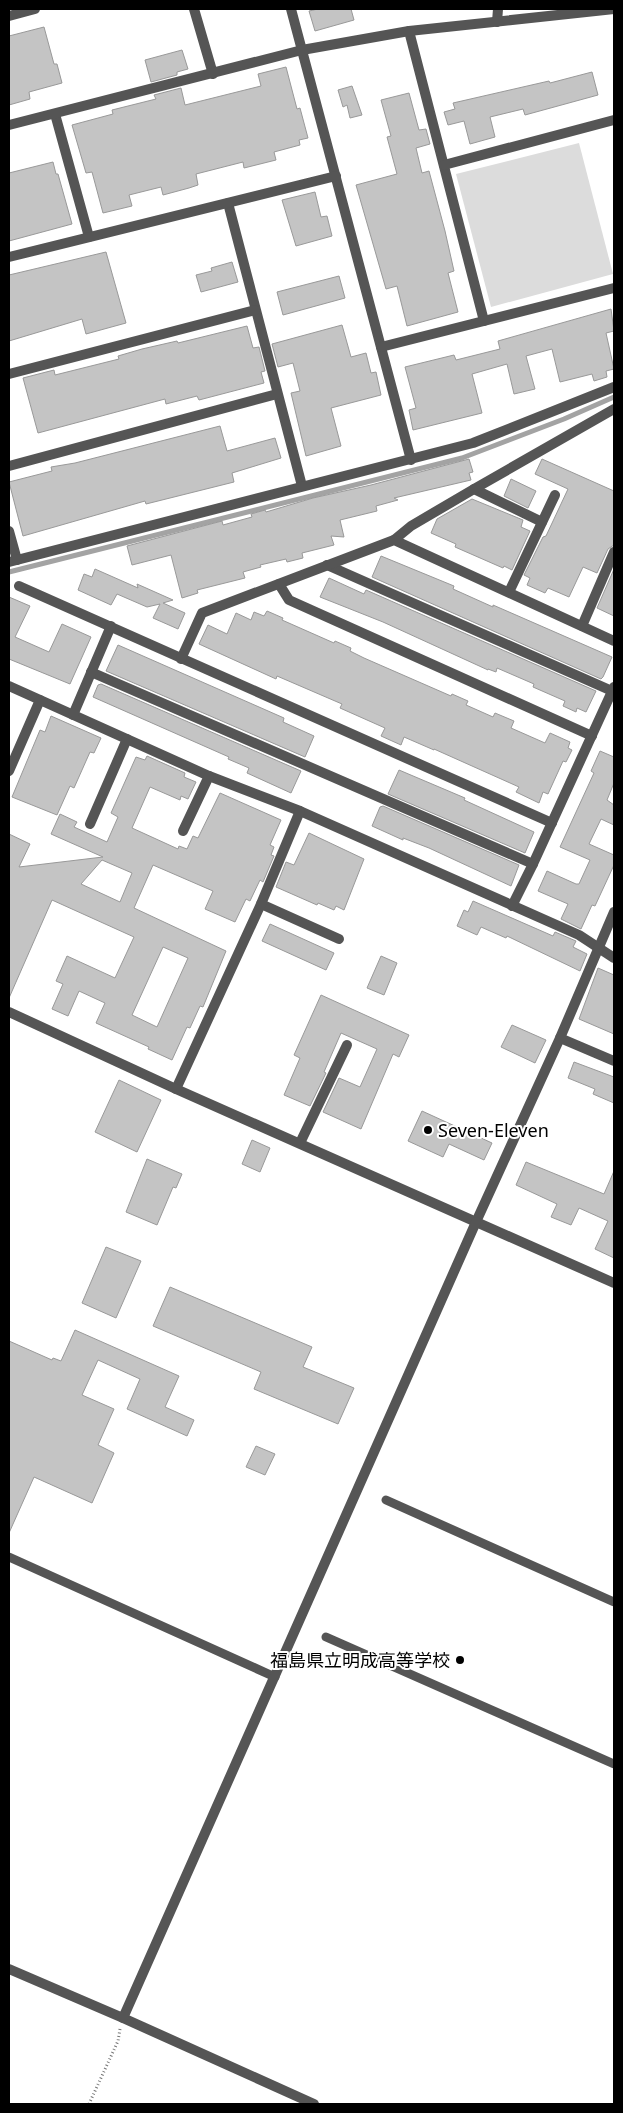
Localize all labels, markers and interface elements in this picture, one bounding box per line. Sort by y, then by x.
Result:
place label: Seven-Eleven [438,1118,549,1142]
marker: Seven-Eleven [422,1124,434,1136]
place label: 福島県立明成高等学校 [270,1648,450,1672]
marker: 福島県立明成高等学校 [454,1654,466,1666]

